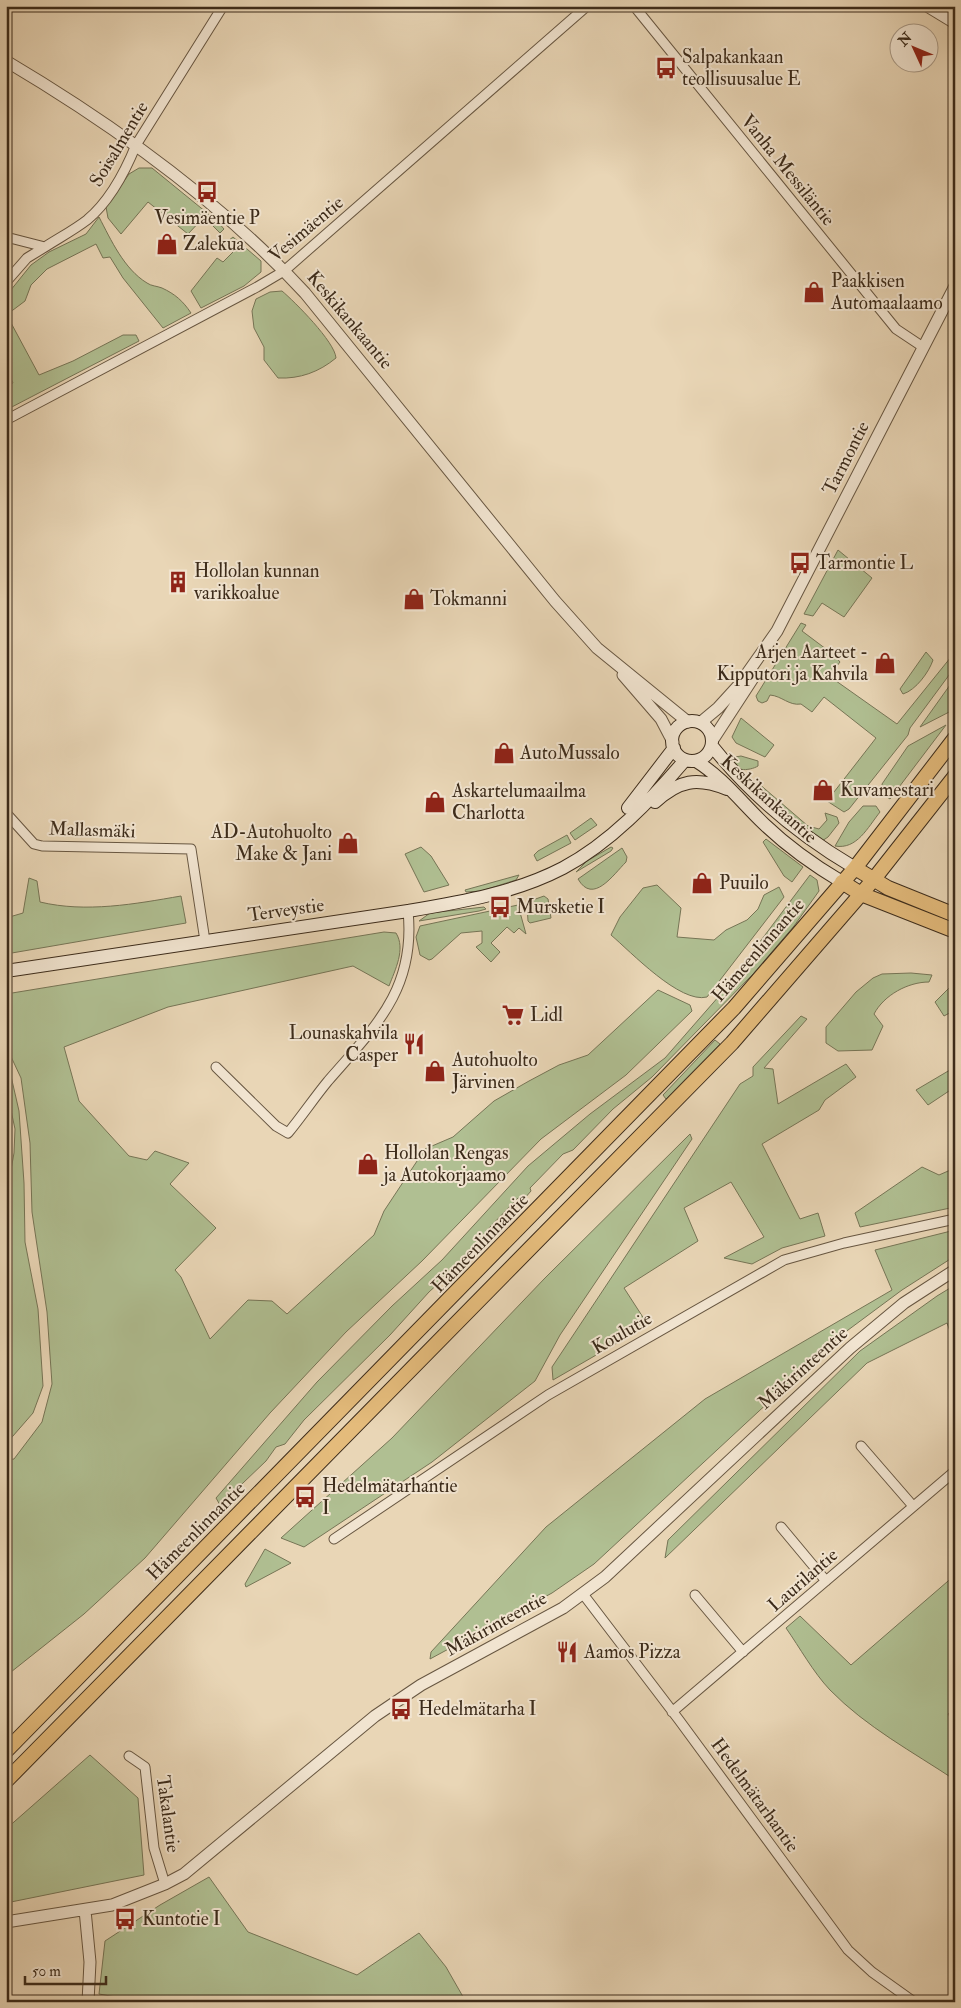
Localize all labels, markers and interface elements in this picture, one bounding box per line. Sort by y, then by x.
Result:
north arrow [888,22,938,72]
text: N [894,29,916,50]
place label: Salpakankaan teollisuusalue E [682,45,801,91]
bus stop icon: Salpakankaan teollisuusalue E [653,55,679,81]
street label: Soisalmentie [84,97,154,191]
street label: Vanha Messiläntie [736,109,840,231]
bus stop icon: Vesimäentie P [194,179,220,205]
street label: Vesimäentie [264,191,348,267]
place label: Vesimäentie P [154,206,260,230]
shop icon: Zalekua [154,231,180,257]
place label: Zalekua [183,232,245,256]
street label: Keskikankaantie [302,266,398,374]
place label: Paakkisen Automaalaamo [830,269,943,315]
shop icon: Paakkisen Automaalaamo [801,279,827,305]
street label: Tarmontie [817,417,875,499]
bus stop icon: Tarmontie L [787,550,813,576]
place label: Tarmontie L [816,551,913,575]
place label: Hollolan kunnan varikkoalue [193,559,320,605]
building icon: Hollolan kunnan varikkoalue [165,569,191,595]
shop icon: Tokmanni [401,586,427,612]
place label: Tokmanni [430,587,507,611]
place label: Arjen Aarteet - Kipputori ja Kahvila [717,640,868,687]
shop icon: Arjen Aarteet - Kipputori ja Kahvila [872,650,898,676]
shop icon: AutoMussalo [491,740,517,766]
place label: AutoMussalo [519,741,620,765]
street label: Keskikankaantie [716,749,822,849]
shop icon: Kuvamestari [810,777,836,803]
place label: Kuvamestari [840,778,934,802]
place label: Askartelumaailma Charlotta [451,779,586,825]
shop icon: Askartelumaailma Charlotta [422,789,448,815]
street label: Mallasmäki [48,816,136,844]
place label: AD-Autohuolto Make & Jani [210,820,332,866]
shop icon: AD-Autohuolto Make & Jani [335,830,361,856]
shop icon: Puuilo [689,870,715,896]
place label: Puuilo [719,871,769,895]
street label: Terveystie [246,893,326,927]
street label: Hämeenlinnantie [706,893,810,1007]
bus stop icon: Mursketie I [487,894,513,920]
place label: Mursketie I [516,895,605,919]
supermarket icon: Lidl [500,1002,526,1028]
place label: Lidl [530,1003,563,1027]
place label: Lounaskahvila Casper [289,1021,398,1068]
restaurant icon: Lounaskahvila Casper [401,1031,427,1057]
place label: Autohuolto Järvinen [451,1048,538,1094]
shop icon: Autohuolto Järvinen [422,1058,448,1084]
place label: Hollolan Rengas ja Autokorjaamo [381,1141,508,1187]
shop icon: Hollolan Rengas ja Autokorjaamo [355,1151,381,1177]
street label: Hämeenlinnantie [426,1188,534,1298]
street label: Koulutie [588,1306,656,1360]
street label: Mäkirinteentie [753,1321,853,1415]
place label: Hedelmätarhantie I [322,1474,458,1520]
street label: Hämeenlinnantie [142,1477,250,1585]
bus stop icon: Hedelmätarhantie I [292,1484,318,1510]
street label: Laurilantie [763,1543,843,1617]
street label: Mäkirinteentie [441,1586,551,1662]
restaurant icon: Aamos Pizza [554,1639,580,1665]
place label: Aamos Pizza [583,1640,681,1664]
bus stop icon: Hedelmätarha I [388,1696,414,1722]
place label: Hedelmätarha I [418,1697,536,1721]
street label: Hedelmätarhantie [705,1733,805,1857]
street label: Takalantie [151,1774,185,1854]
bus stop icon: Kuntotie I [112,1906,138,1932]
place label: Kuntotie I [142,1907,220,1931]
scale bar [25,1953,106,1985]
text: 50 m [32,1962,61,1981]

